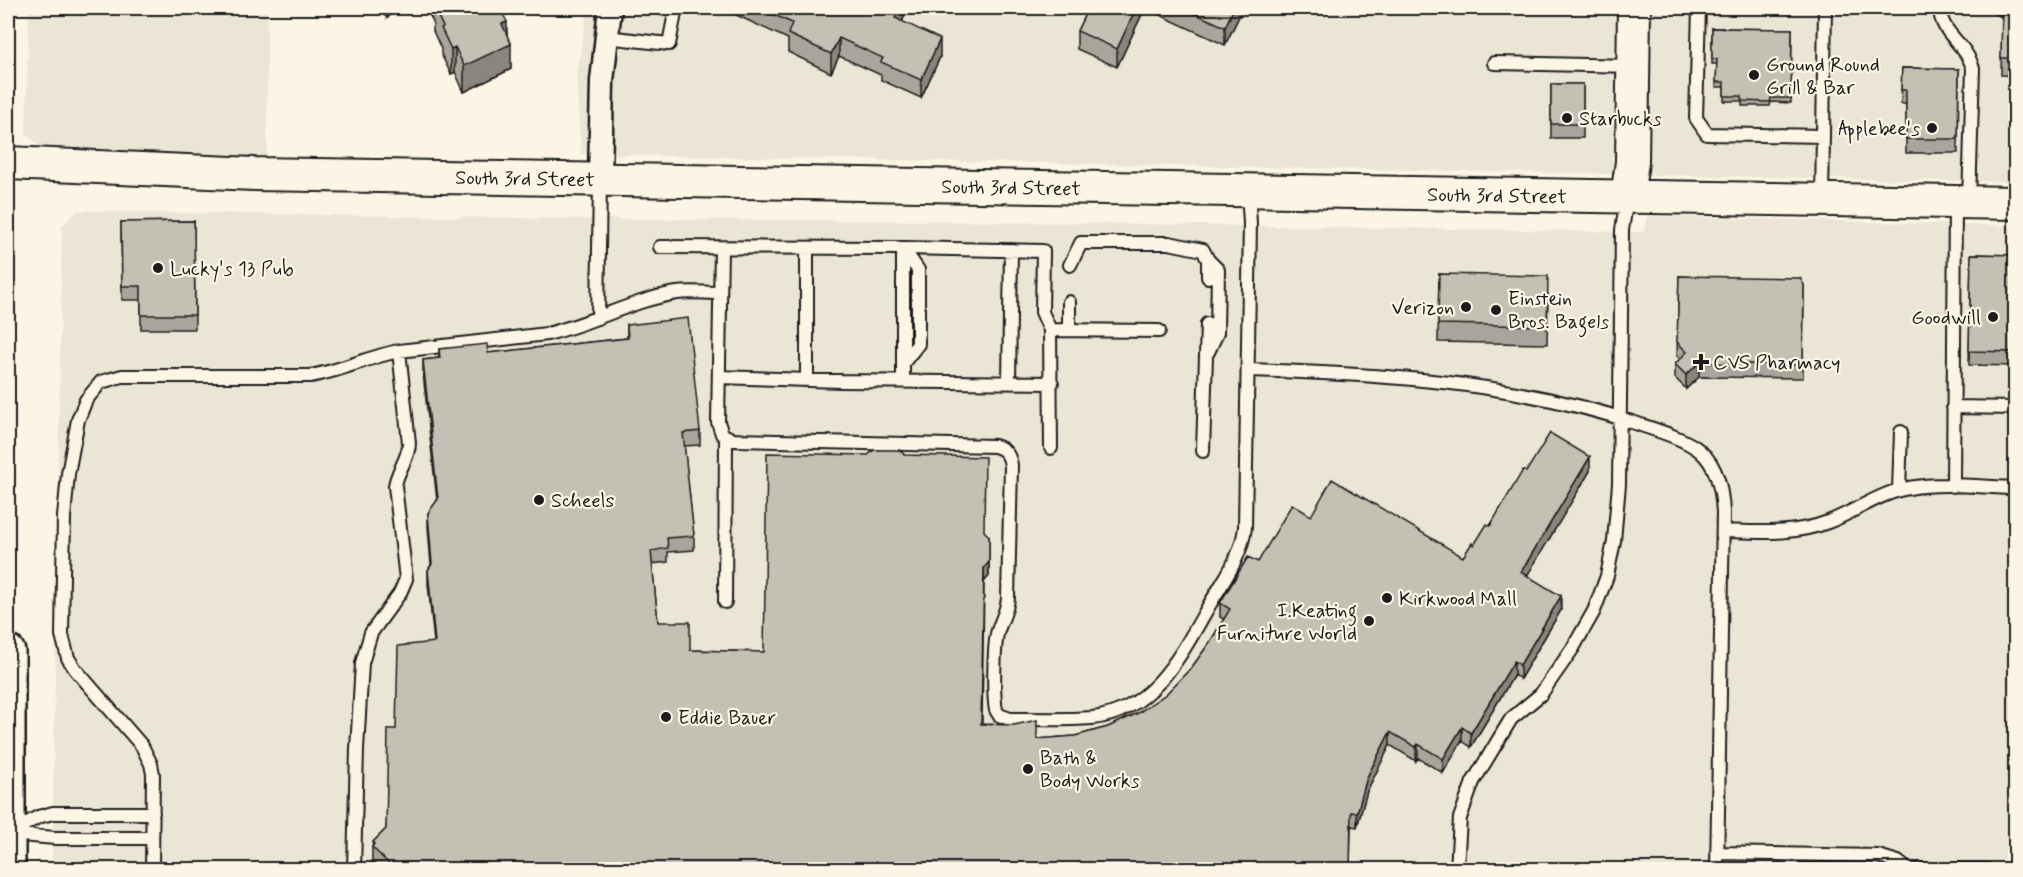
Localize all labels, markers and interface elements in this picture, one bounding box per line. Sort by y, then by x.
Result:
place label: Ground Round Grill & Bar [1766,52,1880,102]
marker: Ground Round Grill & Bar [1747,68,1761,82]
place label: Starbucks [1579,106,1662,133]
marker: Starbucks [1560,111,1574,125]
place label: Applebee's [1838,116,1920,144]
marker: Applebee's [1925,121,1939,135]
street label: South 3rd Street [455,165,595,194]
street label: South 3rd Street [941,174,1081,203]
street label: South 3rd Street [1427,182,1567,211]
place label: Lucky's 13 Pub [170,256,294,283]
marker: Lucky's 13 Pub [151,261,165,275]
place label: Einstein Bros. Bagels [1508,286,1609,338]
place label: Verizon [1392,295,1454,322]
marker: Verizon [1459,300,1473,314]
marker: Einstein Bros. Bagels [1489,303,1503,317]
place label: Goodwill [1911,305,1981,332]
marker: Goodwill [1986,310,2000,324]
place label: CVS Pharmacy [1713,350,1841,377]
marker: CVS Pharmacy [1694,355,1708,369]
place label: Scheels [551,488,615,515]
marker: Scheels [532,493,546,507]
place label: Kirkwood Mall [1399,586,1517,613]
marker: Kirkwood Mall [1380,591,1394,605]
place label: I.Keating Furniture World [1217,598,1357,648]
marker: I.Keating Furniture World [1362,614,1376,628]
place label: Eddie Bauer [678,705,776,732]
marker: Eddie Bauer [659,710,673,724]
place label: Bath & Body Works [1040,745,1140,795]
marker: Bath & Body Works [1021,762,1035,776]

